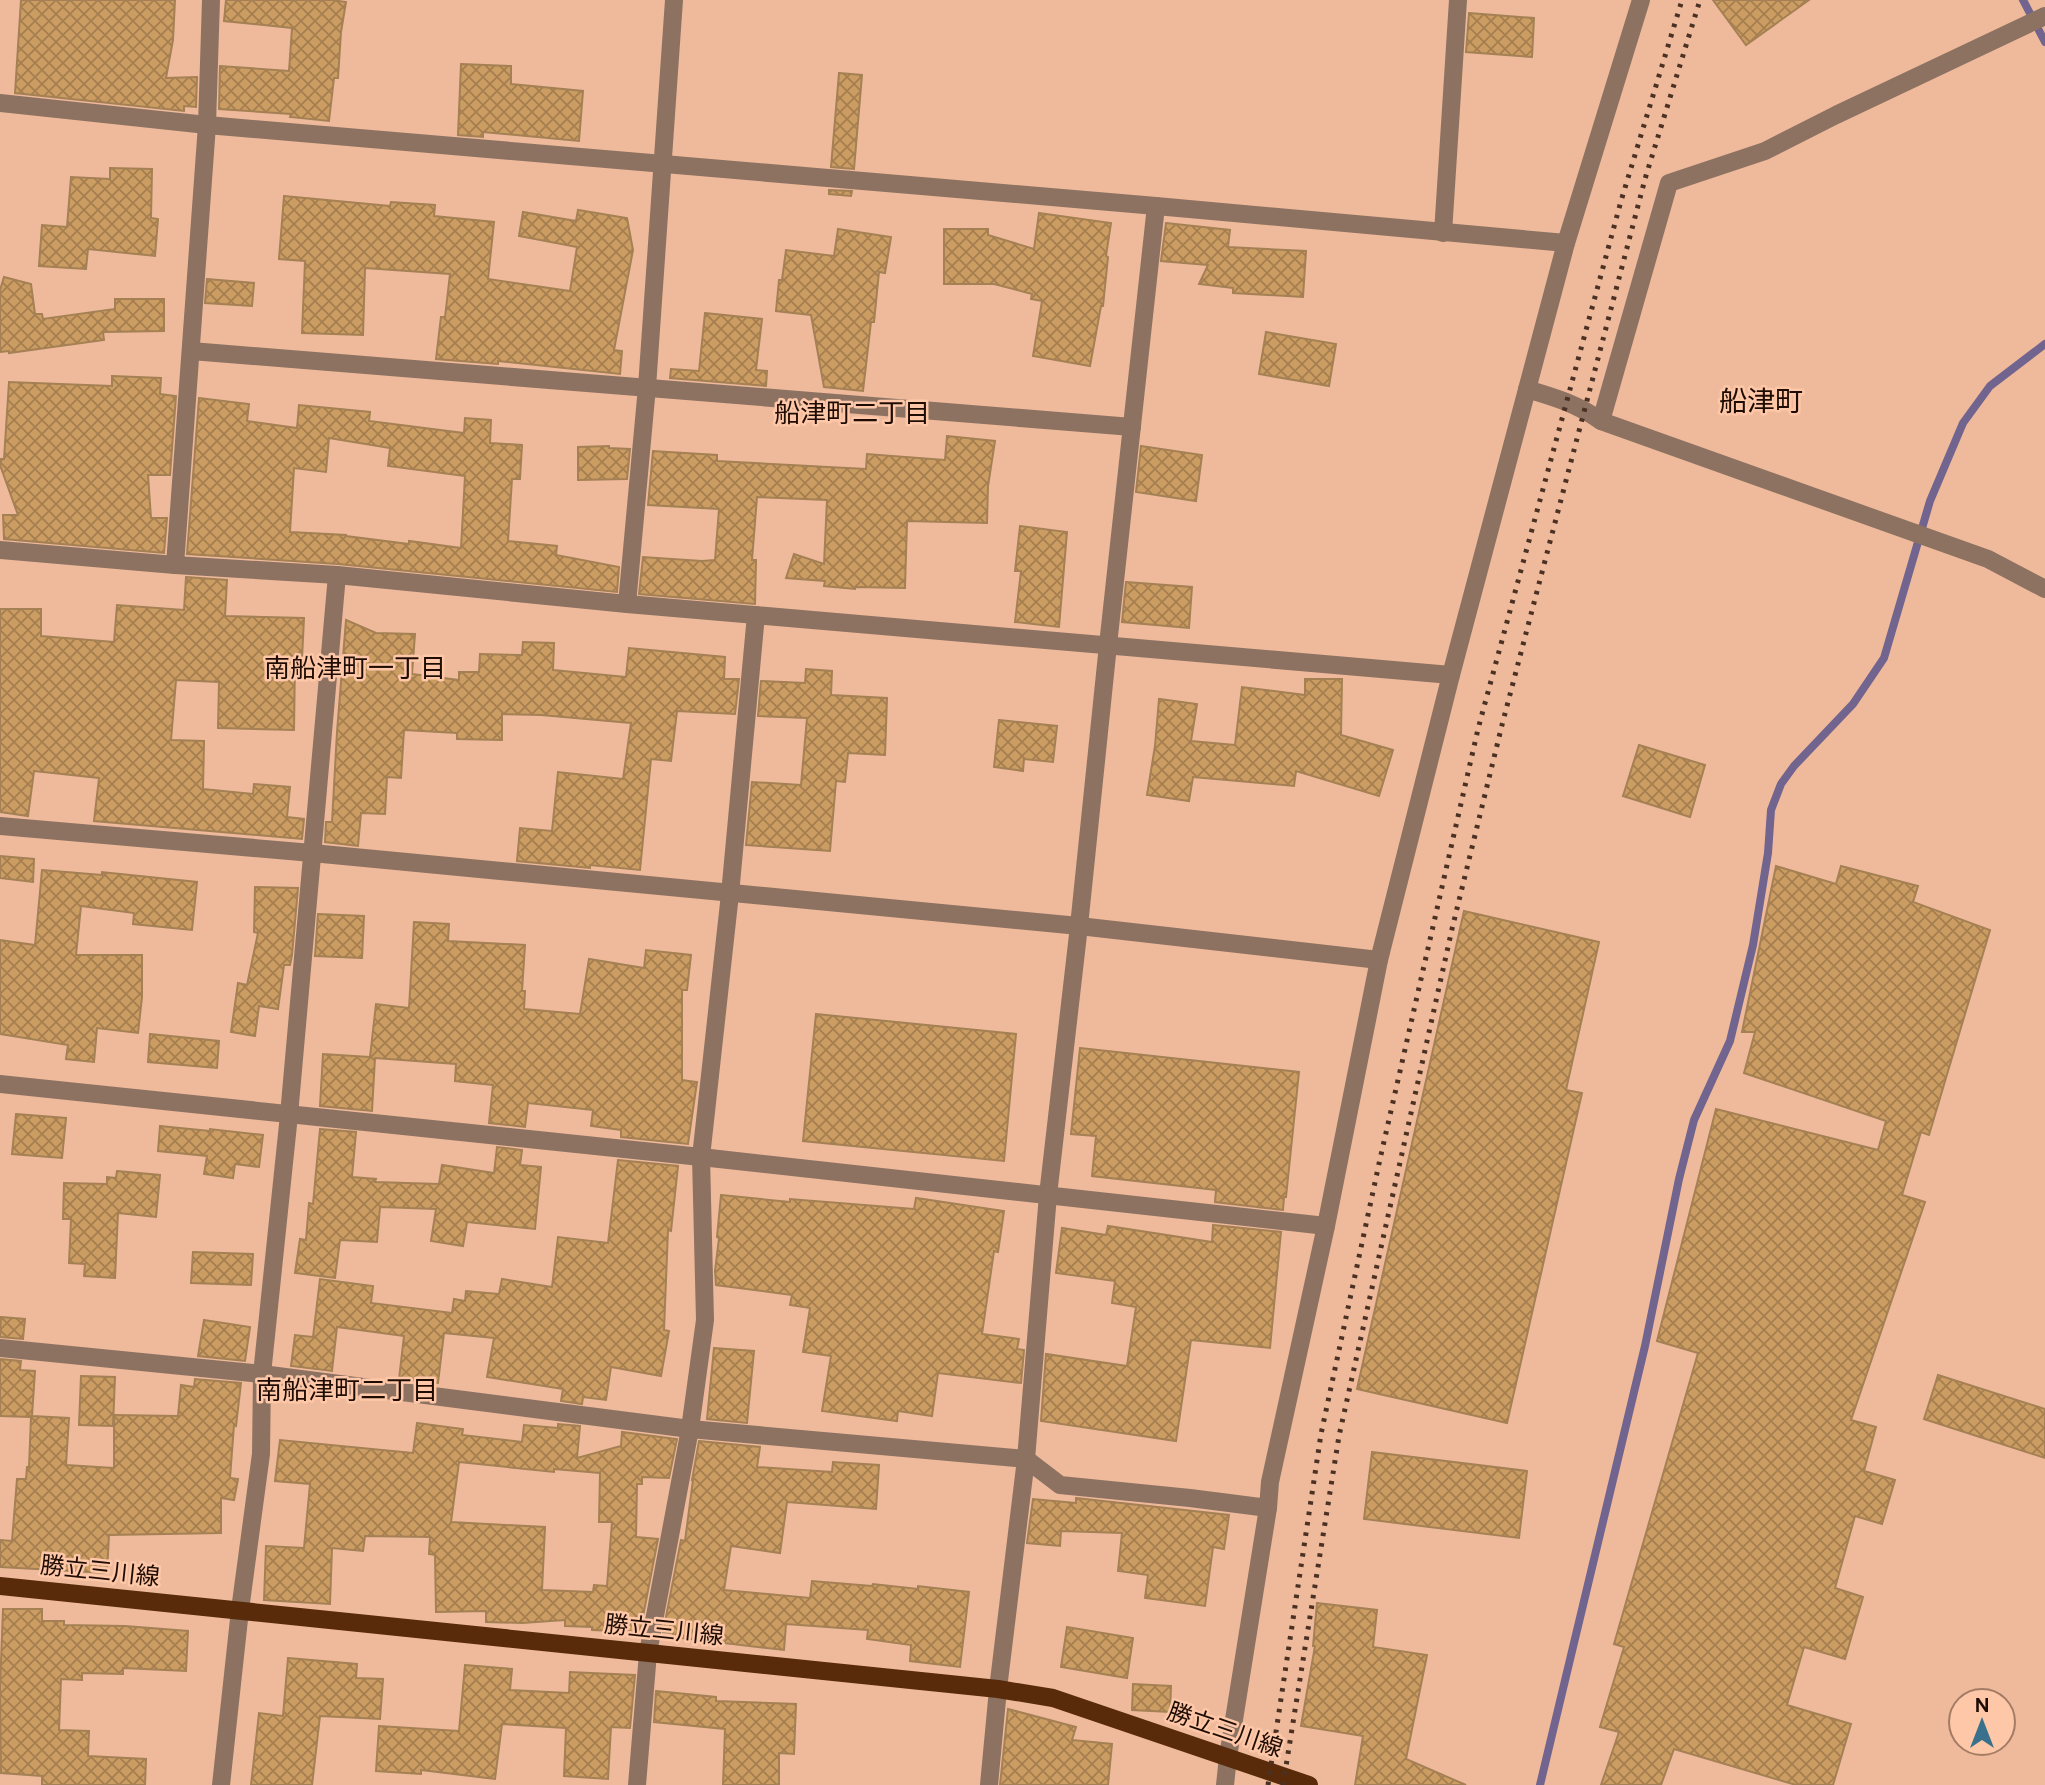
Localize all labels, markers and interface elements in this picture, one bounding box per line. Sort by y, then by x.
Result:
district label: 船津町 [1719,384,1803,418]
district label: 船津町二丁目 [774,397,930,429]
district label: 南船津町一丁目 [264,652,446,684]
district label: 南船津町二丁目 [256,1374,438,1406]
street label: 勝立三川線 [39,1550,161,1591]
street label: 勝立三川線 [603,1609,725,1650]
north arrow [1947,1687,2017,1757]
text: N [1975,1694,1989,1717]
street label: 勝立三川線 [1164,1696,1287,1763]

